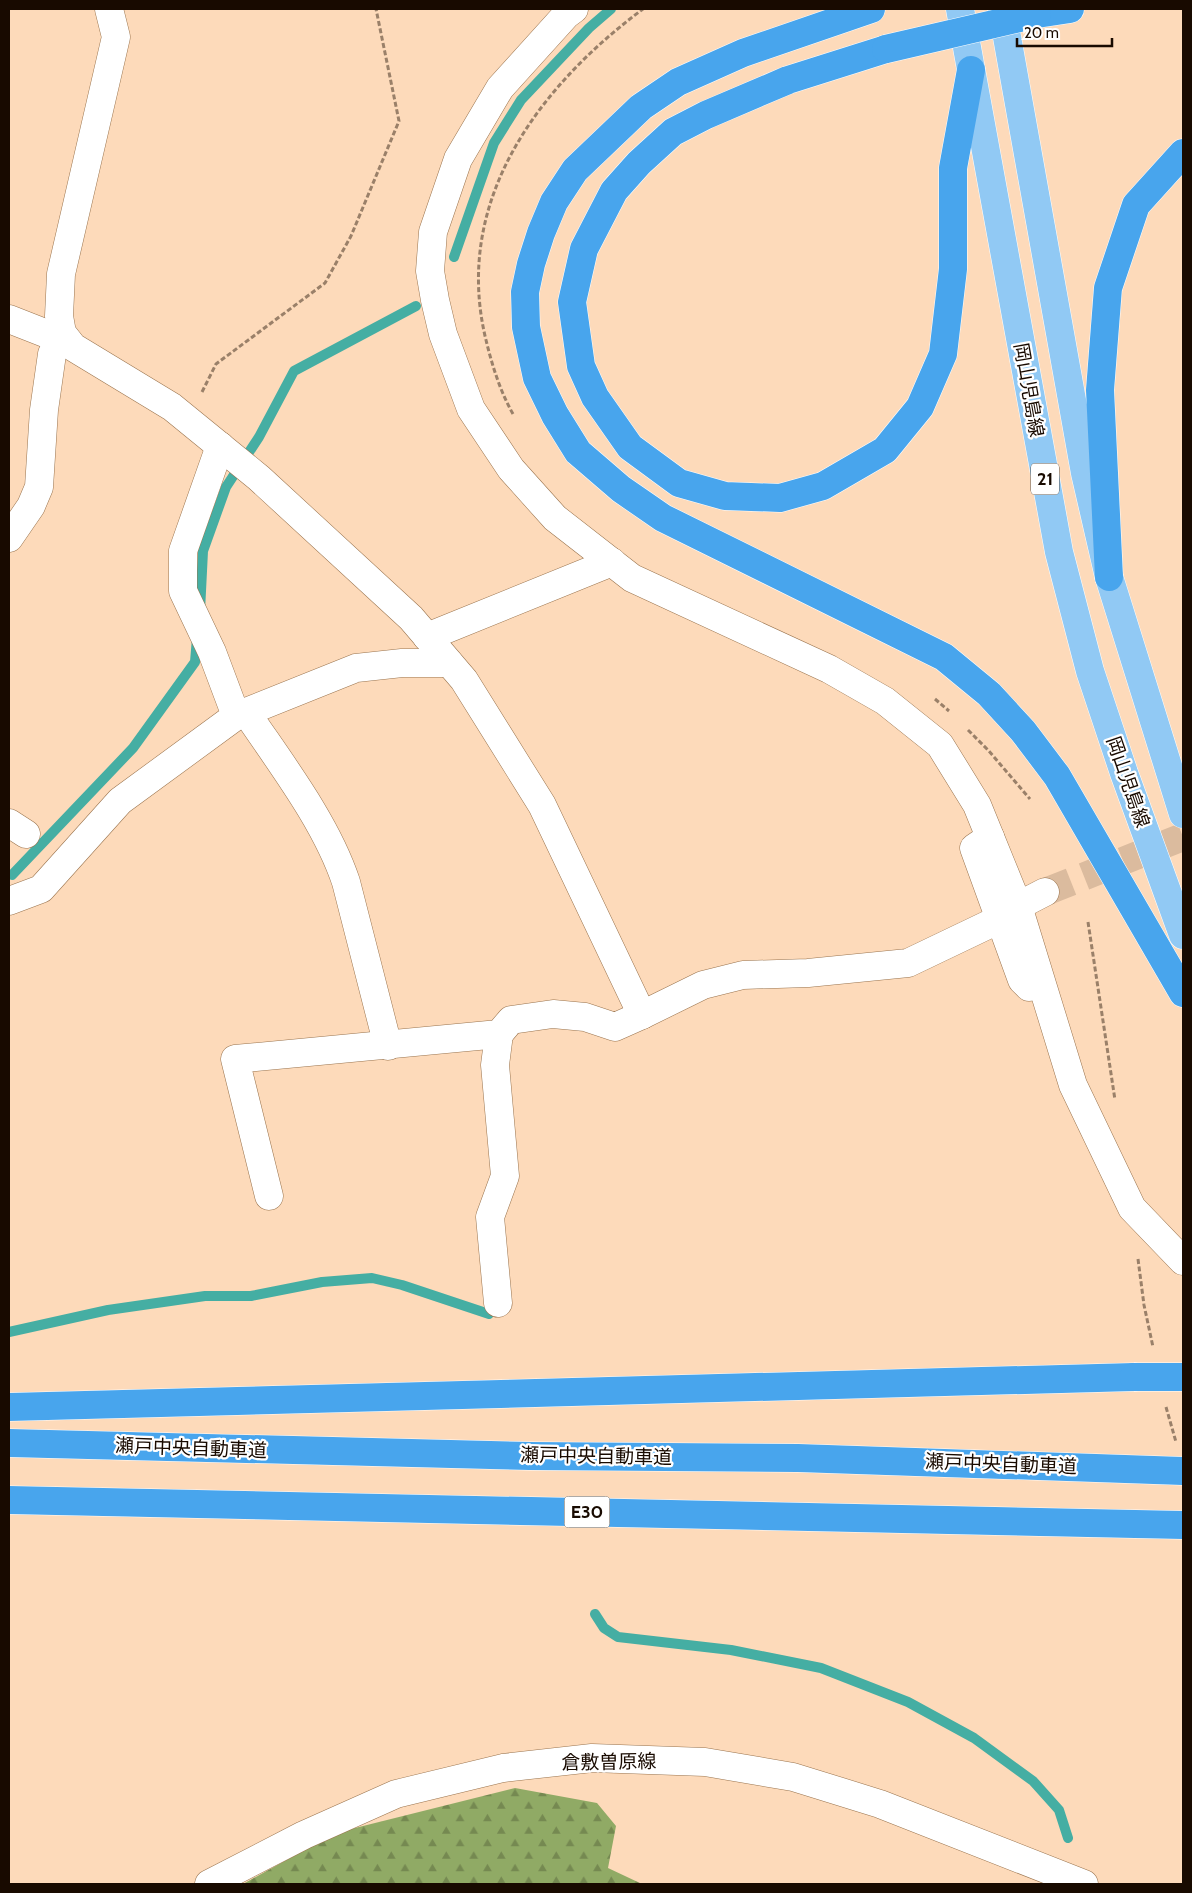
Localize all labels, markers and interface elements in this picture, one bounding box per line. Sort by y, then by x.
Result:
scale bar [1017,15,1112,47]
text: 20 m [1024,24,1059,42]
street label: 岡山児島線 [1009,341,1049,439]
road number: 21 [1031,464,1059,494]
street label: 岡山児島線 [1102,733,1154,831]
street label: 瀬戸中央自動車道 [115,1434,267,1462]
street label: 瀬戸中央自動車道 [520,1443,672,1469]
street label: 瀬戸中央自動車道 [925,1450,1077,1478]
road number: E30 [564,1496,610,1528]
street label: 倉敷曽原線 [561,1750,657,1774]

